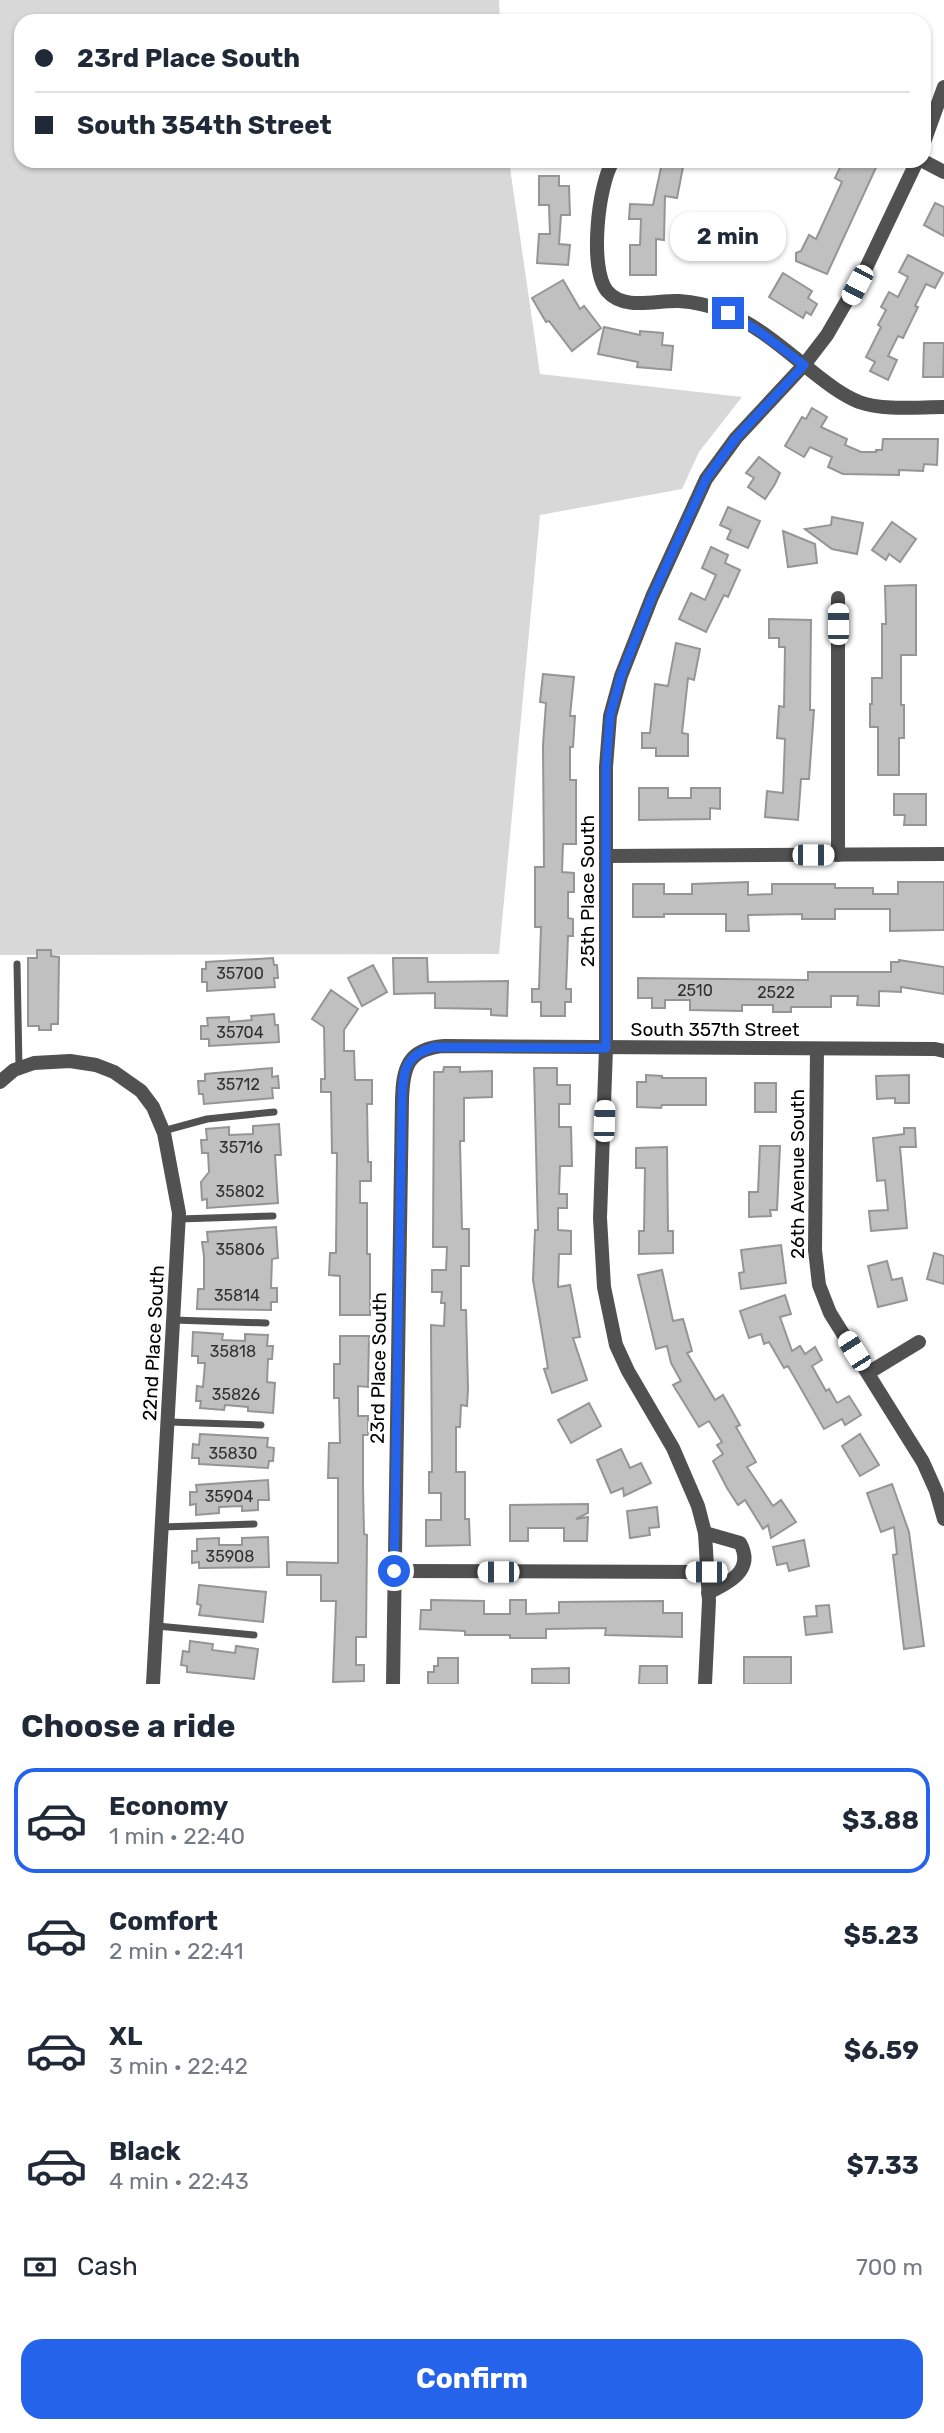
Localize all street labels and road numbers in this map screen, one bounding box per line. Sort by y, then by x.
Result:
street label: 25th Place South [576,815,599,967]
street label: South 357th Street [631,1018,800,1041]
street label: 26th Avenue South [786,1089,809,1259]
street label: 22nd Place South [138,1265,169,1422]
street label: 23rd Place South [366,1292,391,1444]

